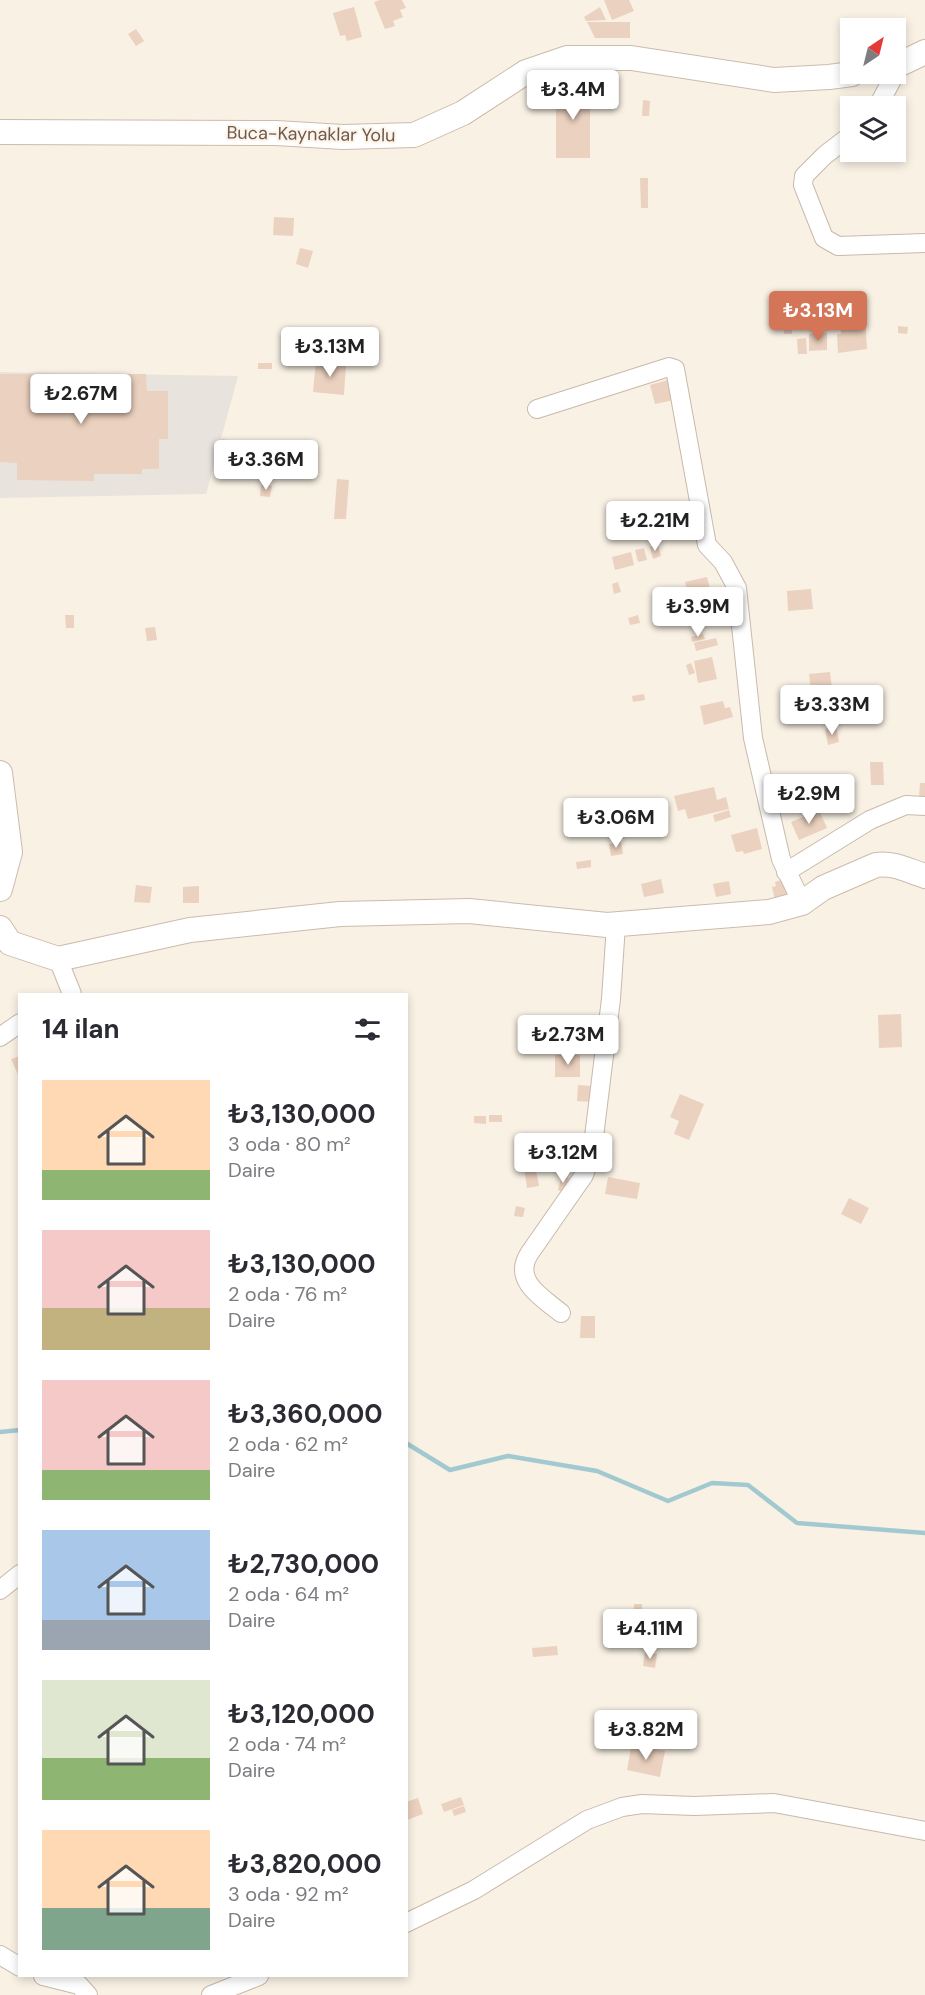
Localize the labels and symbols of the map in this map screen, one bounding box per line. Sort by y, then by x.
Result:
north arrow [840,18,906,84]
pin: ₺3.4M [531,70,615,121]
street label: Buca-Kaynaklar Yolu [226,121,396,147]
pin: ₺3.13M [769,291,867,342]
pin: ₺3.13M [281,327,379,378]
pin: ₺2.67M [32,374,130,425]
pin: ₺3.36M [217,440,315,491]
pin: ₺2.21M [606,501,704,552]
pin: ₺3.9M [656,587,740,638]
pin: ₺3.33M [783,685,881,736]
pin: ₺2.9M [767,774,851,825]
pin: ₺3.06M [567,798,665,849]
pin: ₺2.73M [519,1015,617,1066]
pin: ₺3.12M [514,1133,612,1184]
pin: ₺4.11M [601,1609,699,1660]
pin: ₺3.82M [597,1710,695,1761]

